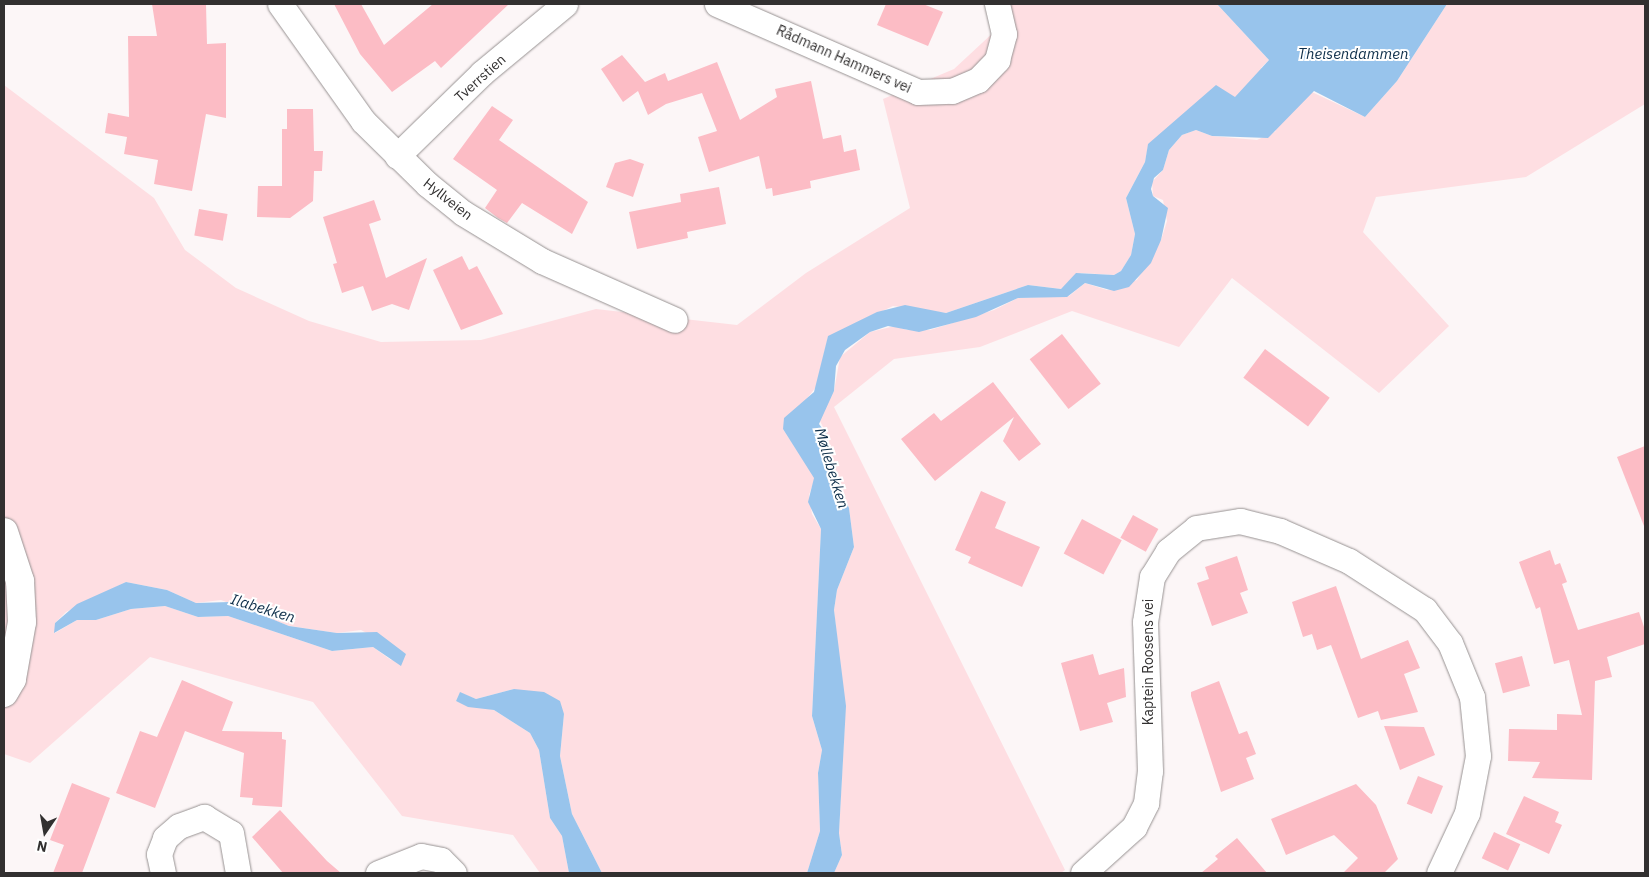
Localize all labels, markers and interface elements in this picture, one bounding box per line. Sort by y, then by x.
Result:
street label: Rådmann Hammers vei [774,22,914,96]
water label: Theisendammen [1298,45,1408,63]
street label: Tverrstien [451,51,509,105]
street label: Hyllveien [420,175,476,223]
water label: Møllebekken [811,426,853,510]
water label: Ilabekken [229,590,297,626]
street label: Kaptein Roosens vei [1140,599,1156,725]
north arrow [20,807,70,857]
text: N [35,837,49,857]

